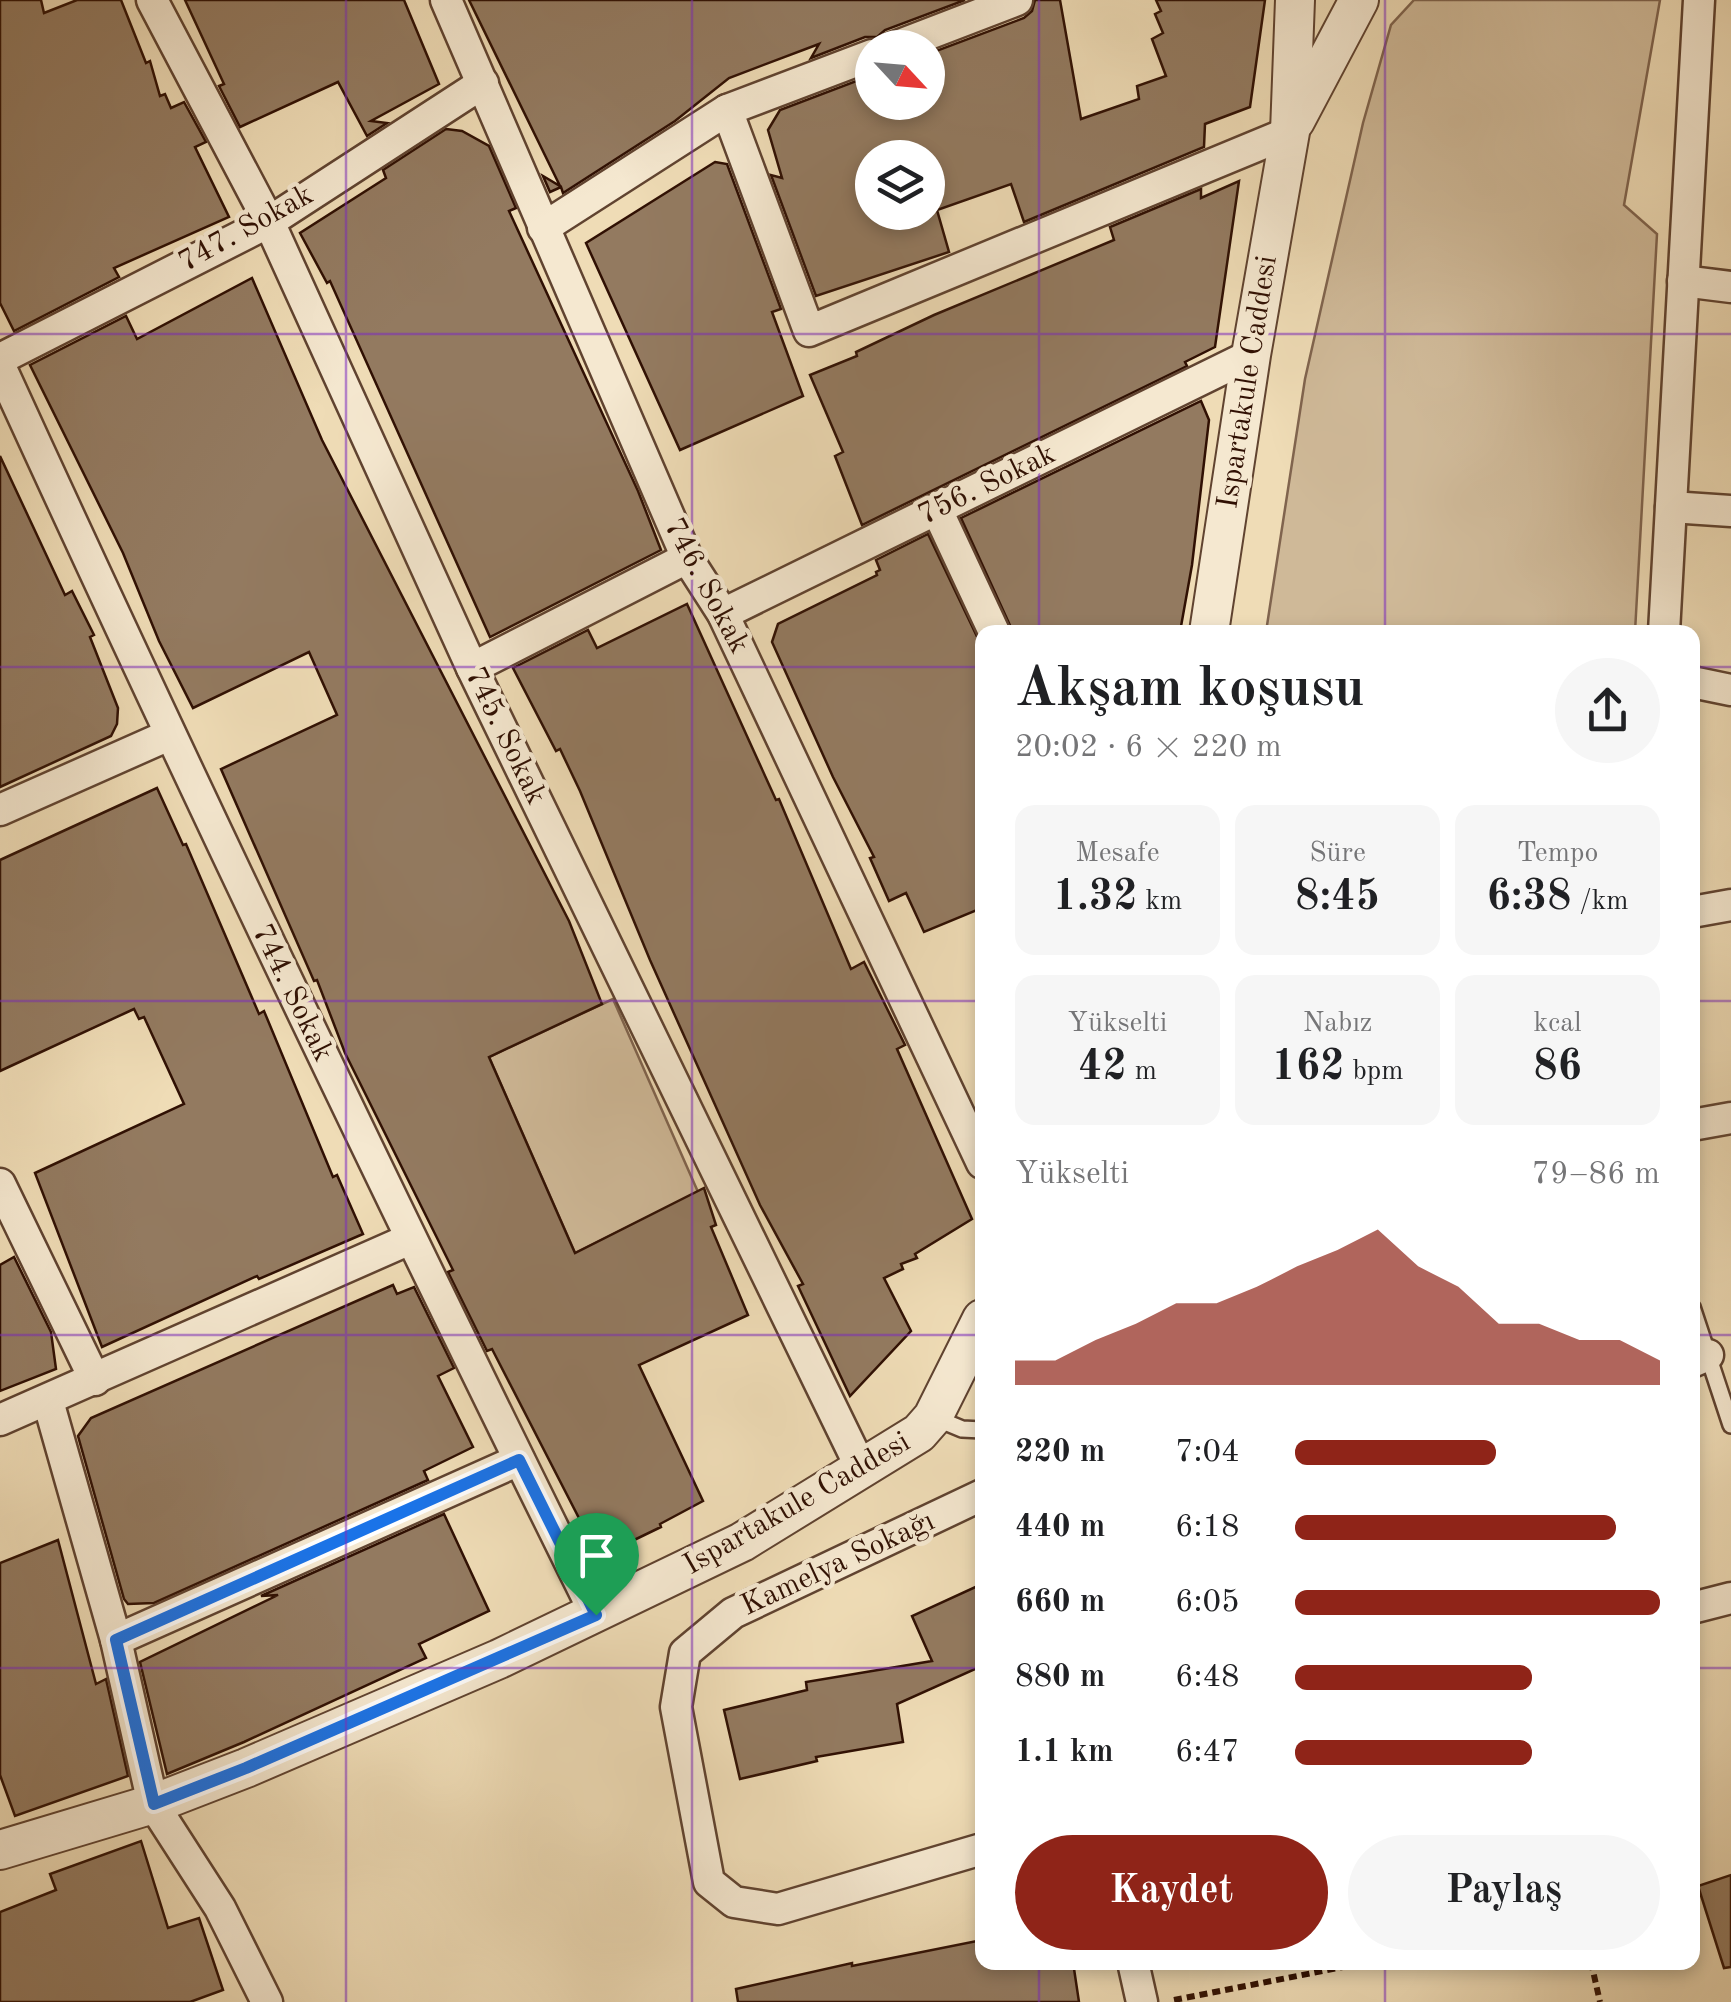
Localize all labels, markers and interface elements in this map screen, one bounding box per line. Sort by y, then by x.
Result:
north arrow [855,30,945,120]
map controls [855,30,945,230]
button: layers [855,140,945,230]
street label: 747. Sokak [174,180,318,278]
street label: Ispartakule Caddesi [1213,253,1283,511]
street label: 756. Sokak [914,439,1060,531]
street label: 746. Sokak [658,513,754,659]
button: share [1555,658,1660,763]
street label: 745. Sokak [459,663,551,809]
text: Akşam koşusu [1015,663,1365,718]
text: 20:02 · 6 × 220 m [1015,732,1282,764]
text: Mesafe [1075,840,1160,868]
text: Süre [1309,840,1366,868]
text: Tempo [1517,840,1598,868]
text: 1.32 [1053,877,1138,919]
text: 8:45 [1295,877,1380,919]
text: 6:38 [1486,877,1571,919]
text: km [1138,888,1182,916]
text: /km [1571,888,1629,916]
street label: 744. Sokak [246,920,338,1066]
text: Yükselti [1068,1010,1167,1038]
text: Nabız [1303,1010,1372,1038]
text: kcal [1533,1010,1582,1038]
text: 42 [1078,1047,1127,1089]
text: 162 [1271,1047,1345,1089]
text: 86 [1533,1047,1582,1089]
text: m [1127,1058,1157,1086]
text: bpm [1345,1058,1404,1086]
text: Yükselti [1015,1159,1129,1191]
text: 79–86 m [1532,1159,1660,1191]
street label: Ispartakule Caddesi [679,1427,915,1581]
text: 220 m [1015,1437,1105,1469]
text: 7:04 [1175,1437,1240,1469]
street label: Kamelya Sokağı [737,1506,939,1622]
text: 440 m [1015,1512,1105,1544]
text: 6:18 [1175,1512,1240,1544]
pin [554,1513,639,1616]
icon: arrive [569,1528,624,1583]
text: 660 m [1015,1587,1105,1619]
text: 6:05 [1175,1587,1240,1619]
text: 880 m [1015,1662,1105,1694]
text: 6:48 [1175,1662,1240,1694]
text: 1.1 km [1015,1737,1114,1769]
text: 6:47 [1175,1737,1240,1769]
button: Kaydet [1015,1835,1328,1950]
button: Paylaş [1348,1835,1660,1950]

